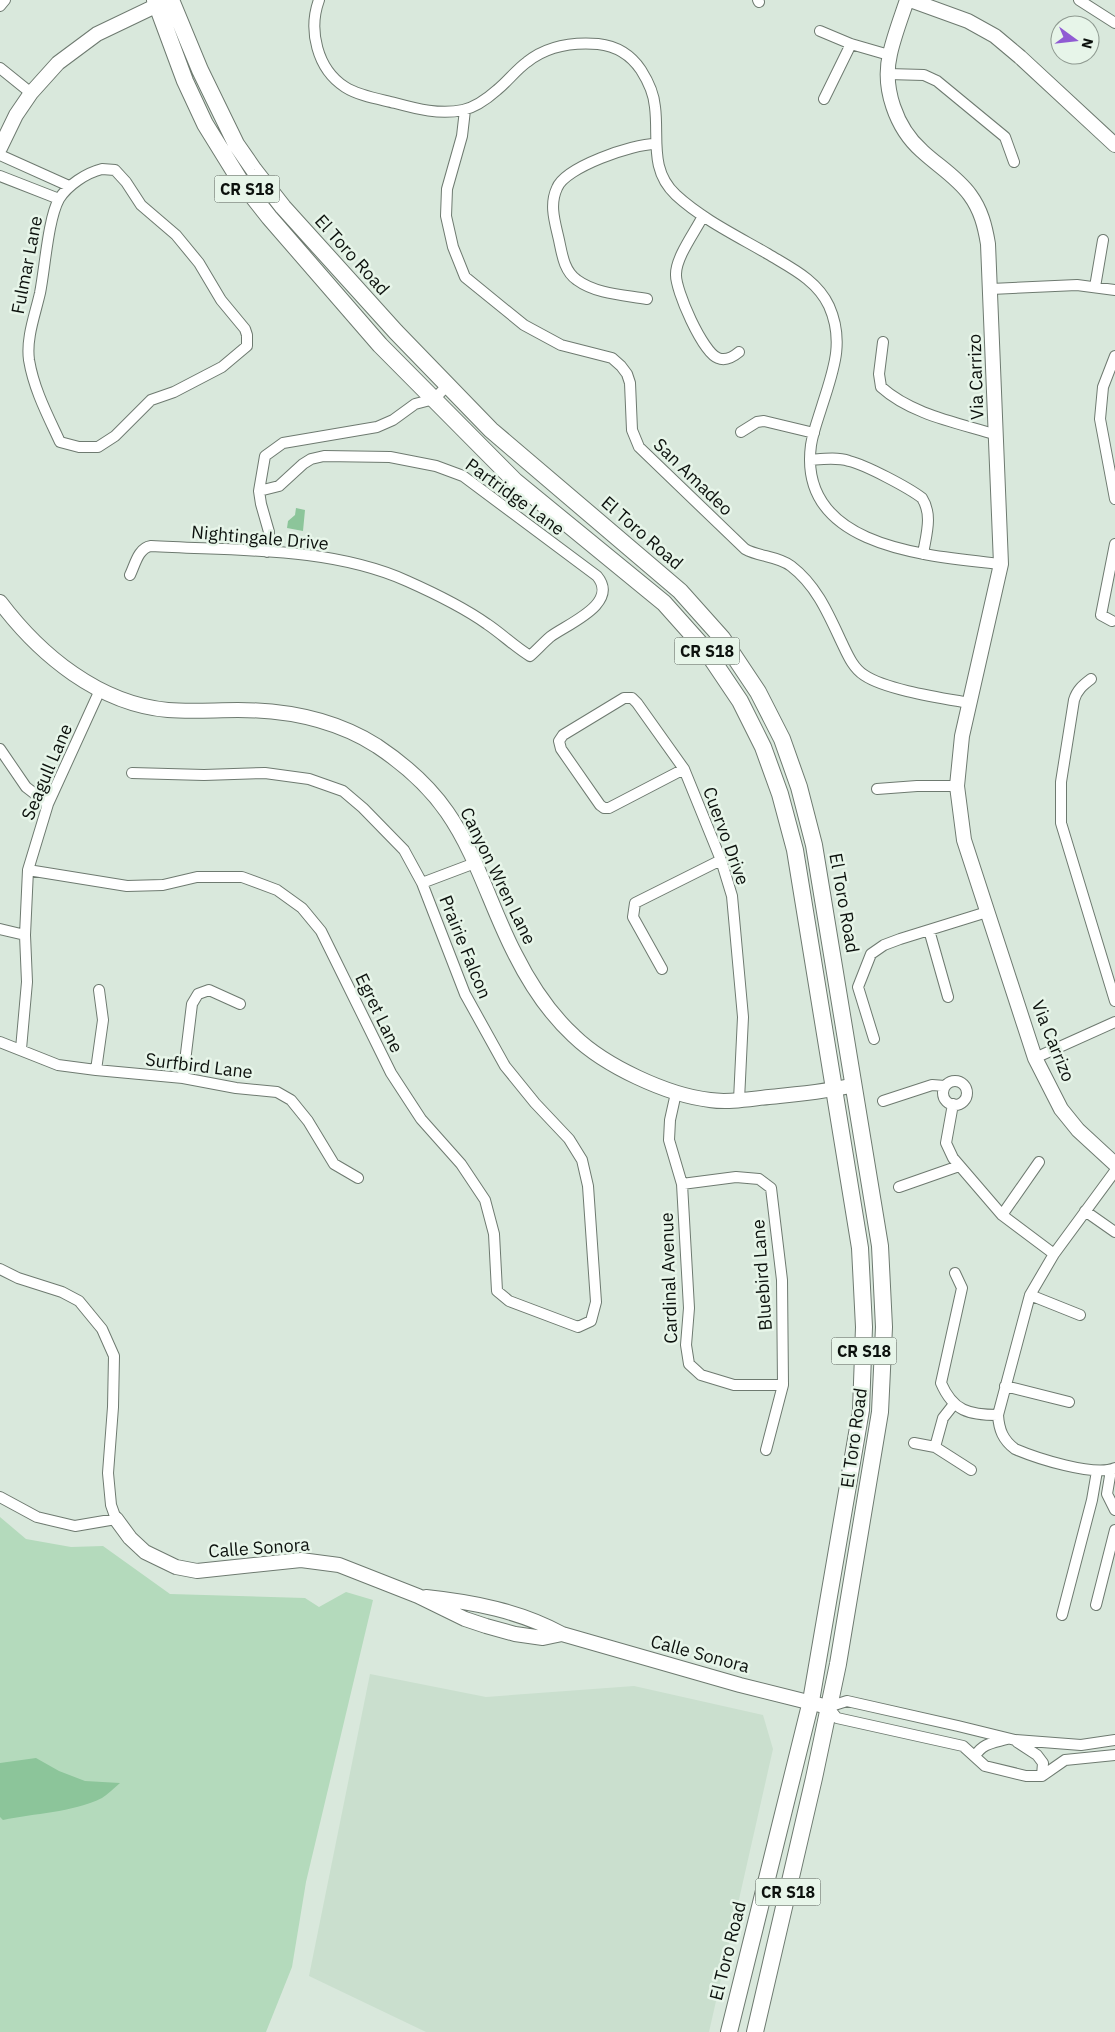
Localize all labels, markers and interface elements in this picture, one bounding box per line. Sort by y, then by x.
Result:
north arrow [1050,15,1100,65]
text: N [1078,36,1098,51]
road number: CR S18 [214,175,280,202]
street label: El Toro Road [310,209,395,300]
street label: Fulmar Lane [6,214,47,316]
street label: Via Carrizo [963,334,988,420]
street label: San Amadeo [649,433,738,520]
street label: Partridge Lane [461,453,570,540]
street label: El Toro Road [597,491,688,574]
street label: Nightingale Drive [190,520,330,555]
road number: CR S18 [674,637,740,664]
street label: Seagull Lane [16,720,77,823]
street label: Cuervo Drive [698,784,755,888]
street label: Canyon Wren Lane [455,803,542,948]
street label: El Toro Road [824,851,865,955]
street label: Prairie Falcon [434,892,497,1002]
street label: Egret Lane [350,969,409,1056]
street label: Via Carrizo [1027,997,1080,1085]
street label: Surfbird Lane [144,1048,254,1084]
street label: Cardinal Avenue [655,1212,682,1344]
street label: Bluebird Lane [746,1218,777,1332]
road number: CR S18 [832,1338,896,1364]
street label: El Toro Road [835,1386,872,1490]
street label: Calle Sonora [207,1532,311,1563]
street label: Calle Sonora [648,1629,753,1678]
road number: CR S18 [756,1878,820,1905]
street label: El Toro Road [704,1899,751,2003]

